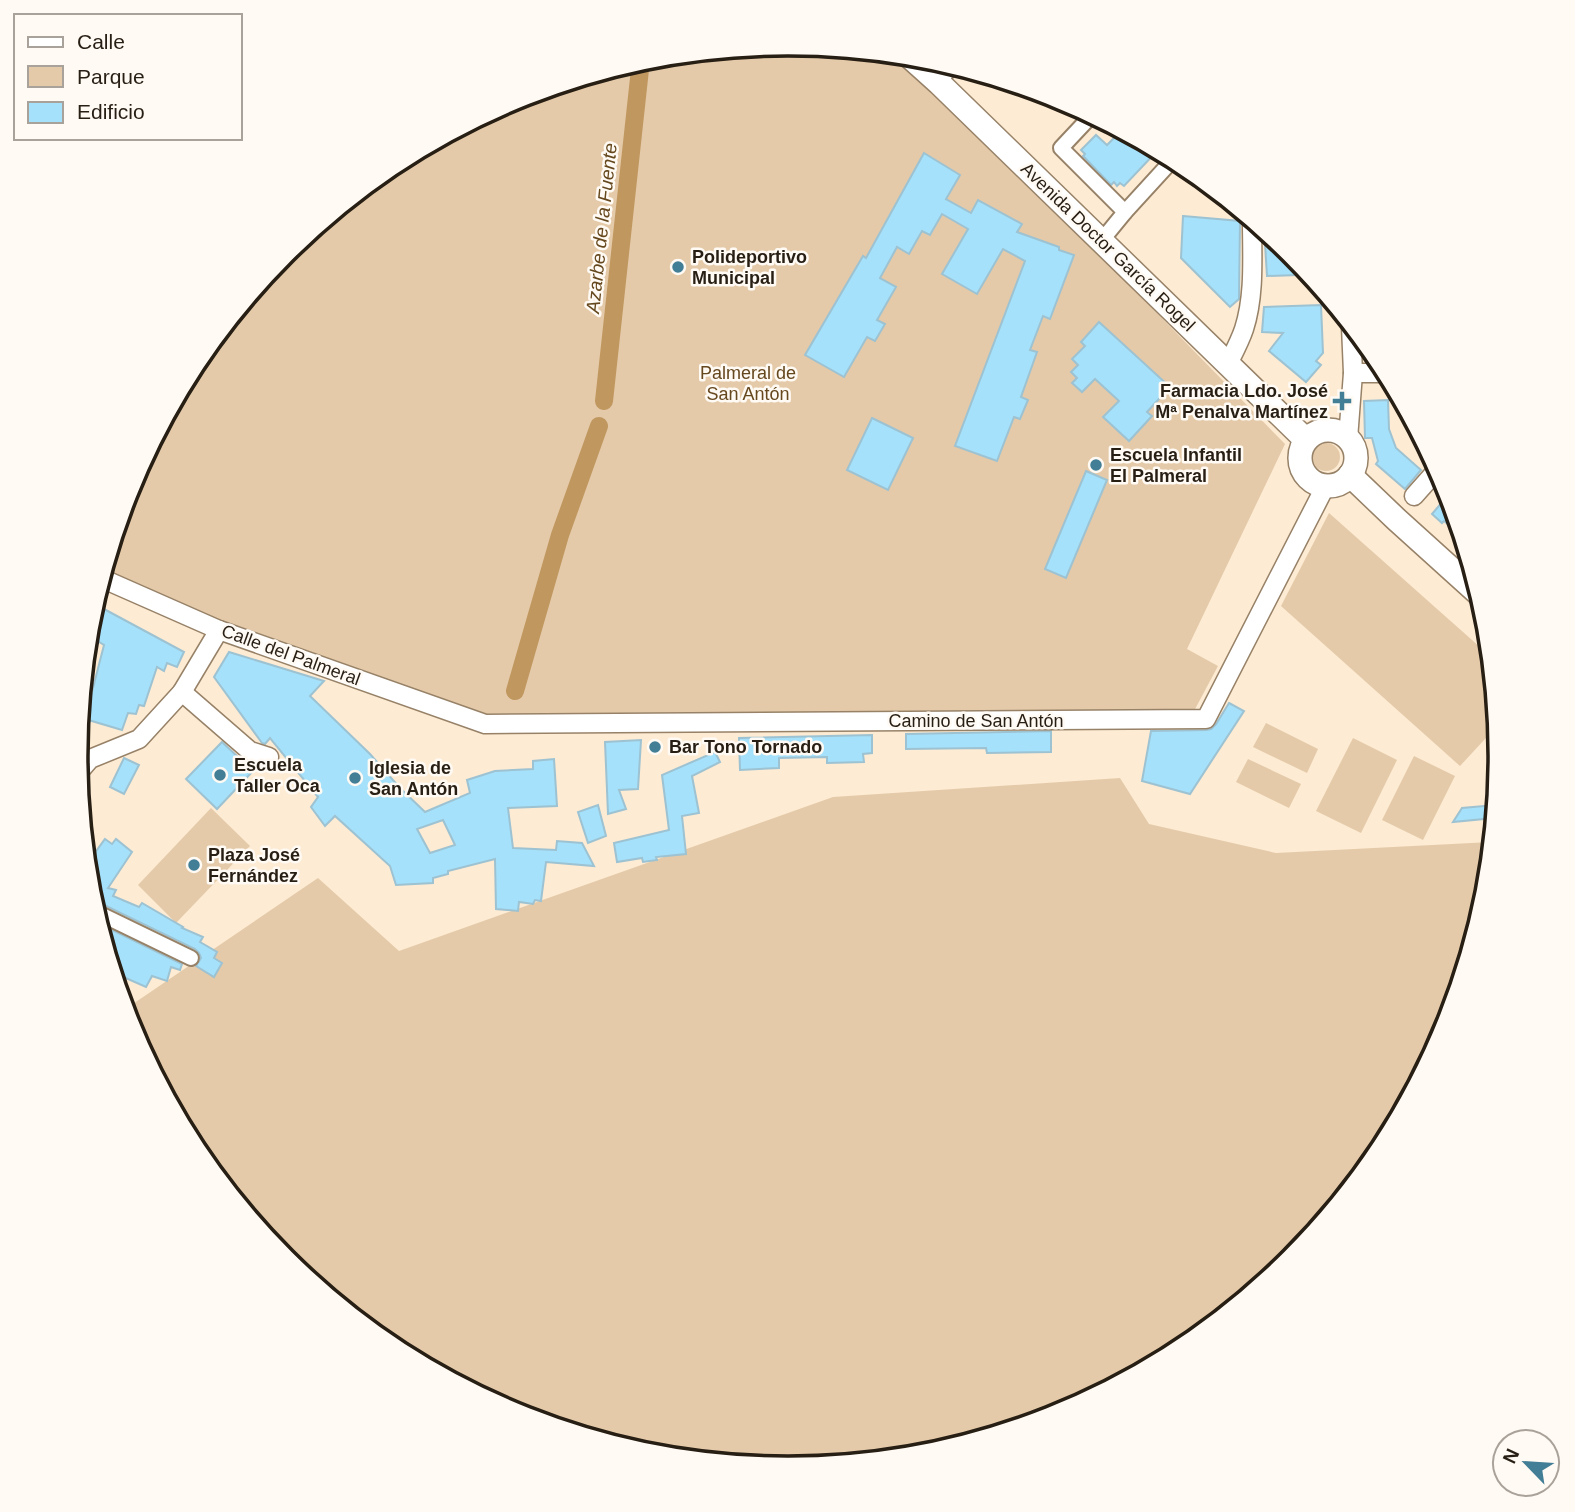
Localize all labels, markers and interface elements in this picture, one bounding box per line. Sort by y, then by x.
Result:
legend [14,14,242,140]
text: Calle [77,30,125,53]
text: Parque [77,65,145,88]
text: Edificio [77,100,145,123]
water label: Azarbe de la Fuente [582,142,621,315]
street label: Avenida Doctor García Rogel [1017,159,1199,335]
place label: Polideportivo Municipal [692,247,807,288]
marker: Polideportivo Municipal [670,259,686,275]
park label: Palmeral de San Antón [700,363,796,404]
place label: Farmacia Ldo. José Mª Penalva Martínez [1155,381,1328,422]
marker: Farmacia Ldo. José Mª Penalva Martínez [1334,393,1350,409]
place label: Escuela Infantil El Palmeral [1110,445,1242,486]
marker: Escuela Infantil El Palmeral [1088,457,1104,473]
street label: Calle del Palmeral [219,621,363,689]
street label: Camino de San Antón [888,711,1064,731]
place label: Bar Tono Tornado [669,737,822,757]
marker: Bar Tono Tornado [647,739,663,755]
place label: Escuela Taller Oca [234,755,321,796]
place label: Iglesia de San Antón [369,758,458,799]
marker: Escuela Taller Oca [212,767,228,783]
marker: Iglesia de San Antón [347,770,363,786]
place label: Plaza José Fernández [208,845,300,886]
marker: Plaza José Fernández [186,857,202,873]
north arrow [1491,1428,1561,1498]
text: N [1499,1445,1523,1467]

